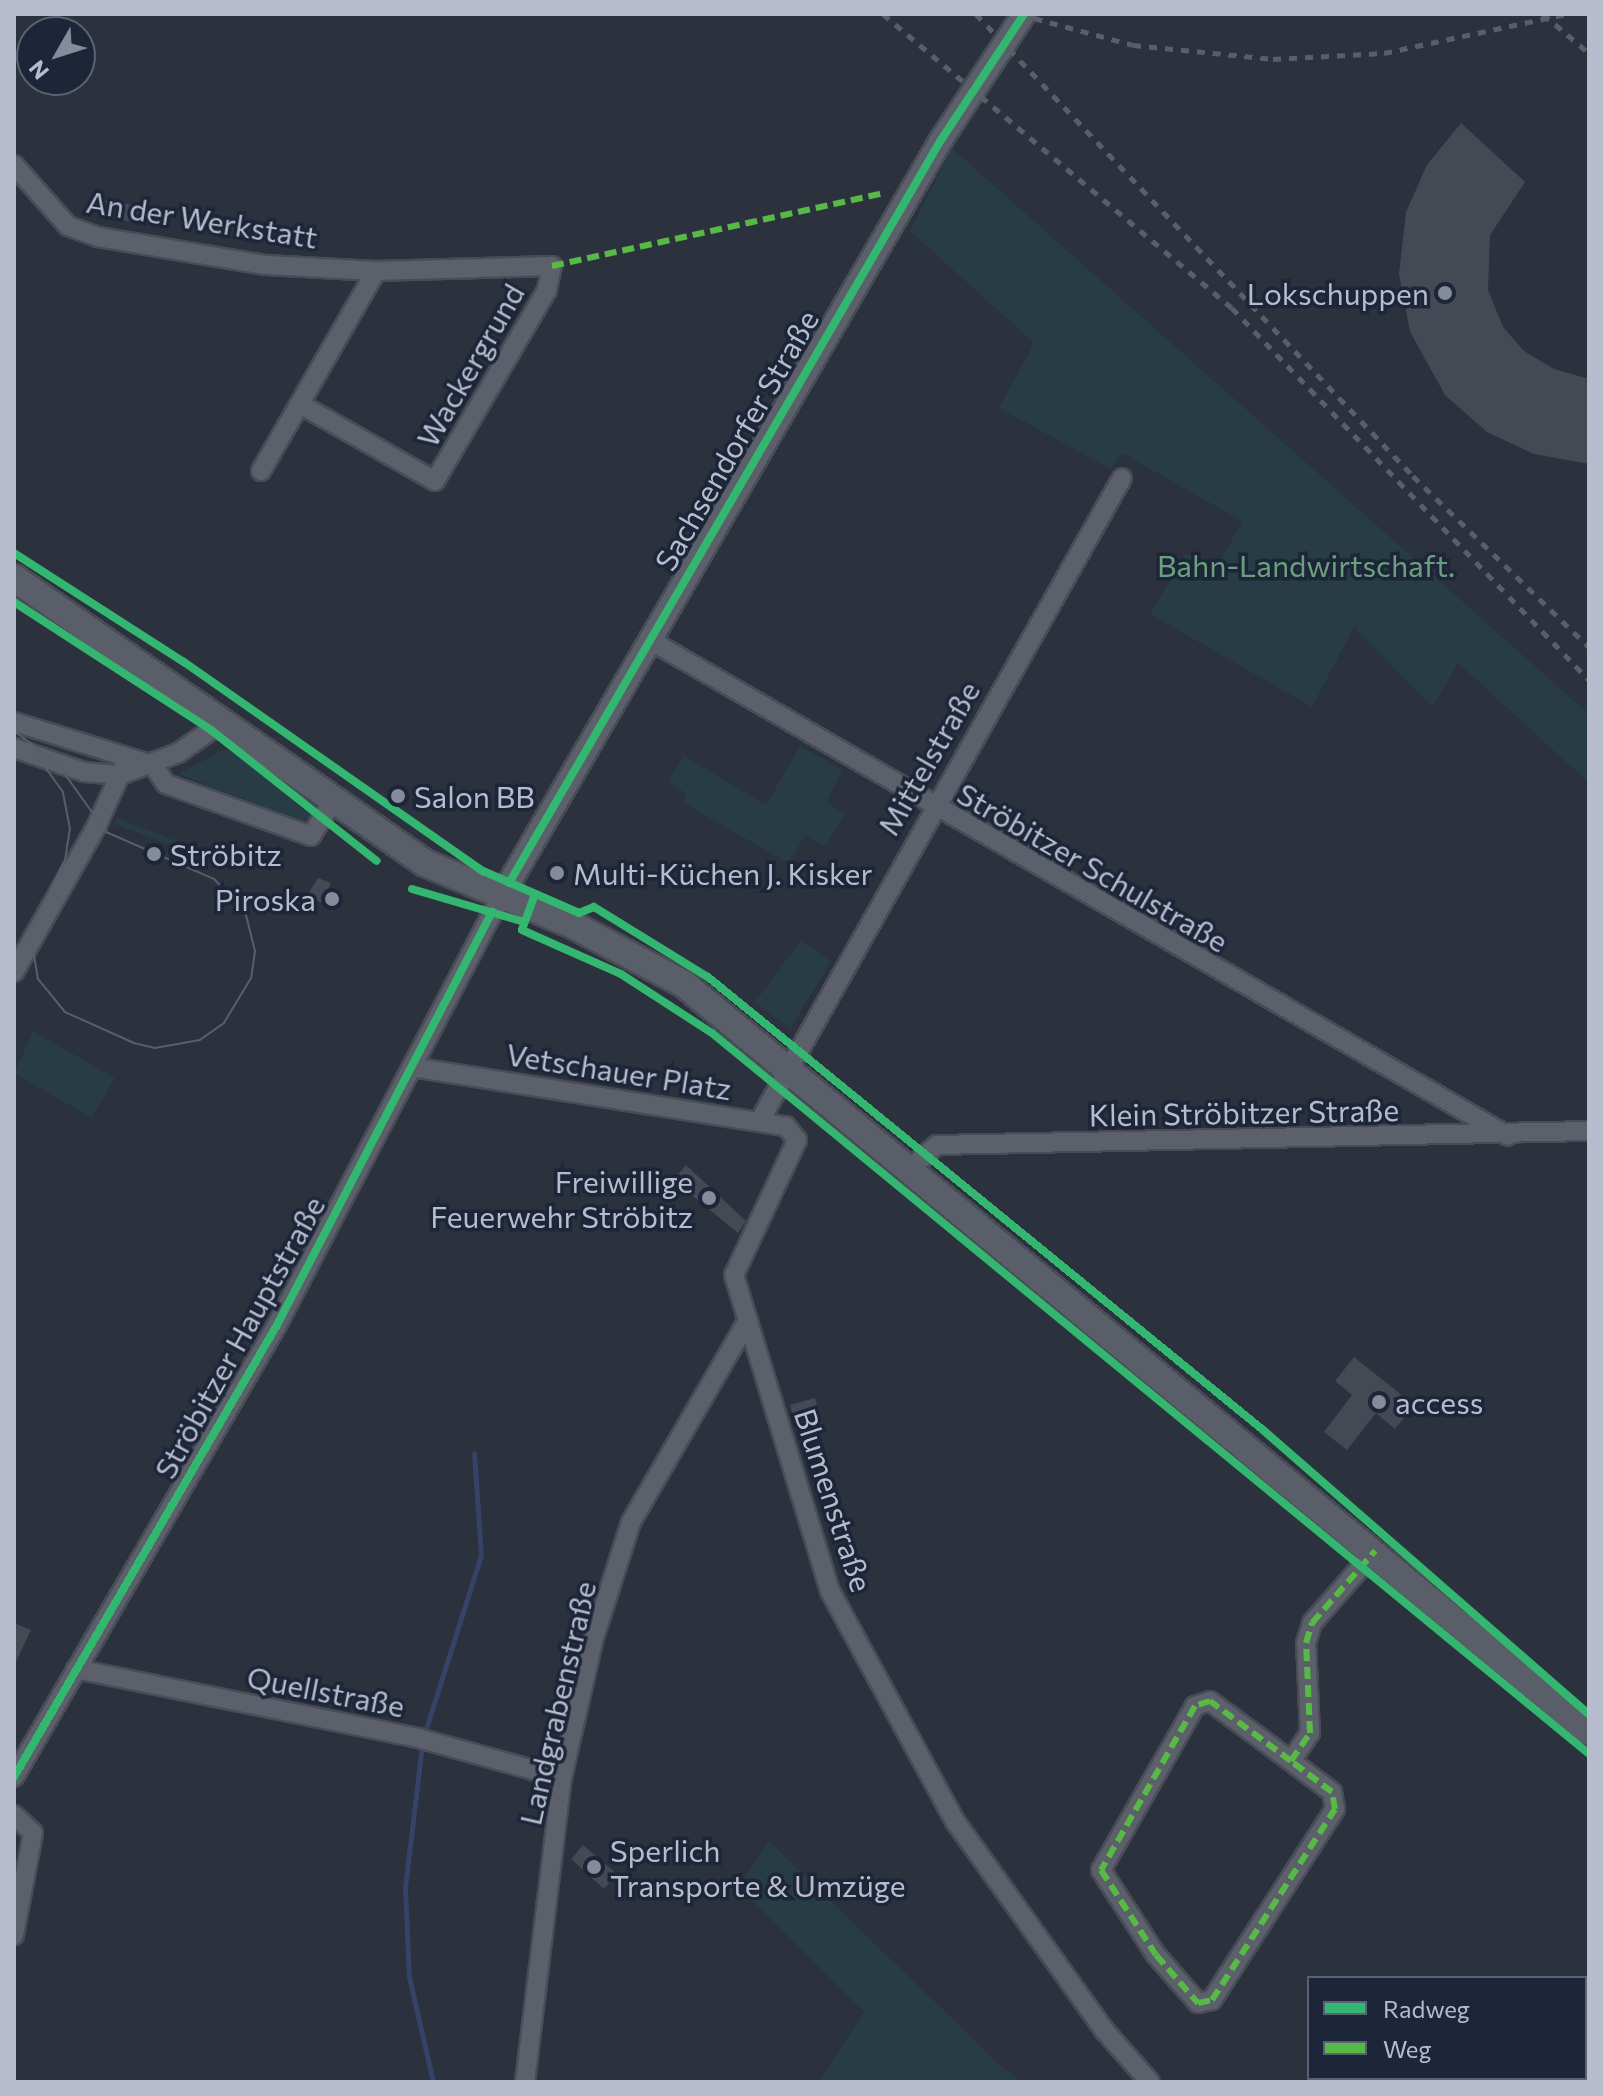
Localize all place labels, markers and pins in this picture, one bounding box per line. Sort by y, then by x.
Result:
place label: Lokschuppen [1247,275,1429,311]
marker: Lokschuppen [1436,284,1454,302]
place label: Salon BB [414,778,534,814]
marker: Salon BB [389,787,407,805]
place label: Ströbitz [170,836,282,872]
marker: Ströbitz [145,845,163,863]
place label: Multi-Küchen J. Kisker [573,855,872,891]
marker: Multi-Küchen J. Kisker [548,864,566,882]
place label: Piroska [215,881,316,917]
marker: Piroska [323,890,341,908]
place label: Freiwillige Feuerwehr Ströbitz [430,1163,693,1234]
marker: Freiwillige Feuerwehr Ströbitz [700,1189,718,1207]
place label: access [1395,1384,1483,1420]
marker: access [1370,1393,1388,1411]
place label: Sperlich Transporte & Umzüge [610,1832,906,1902]
marker: Sperlich Transporte & Umzüge [585,1858,603,1876]

